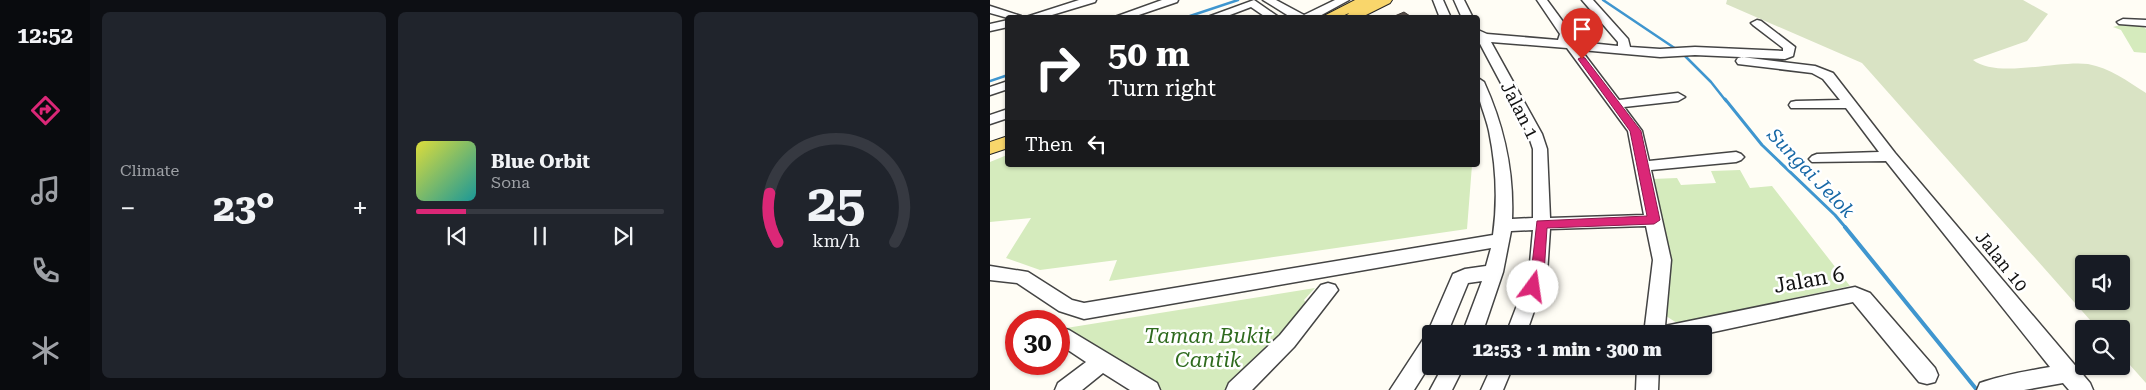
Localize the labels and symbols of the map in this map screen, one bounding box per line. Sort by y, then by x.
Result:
pin [1561,8,1603,59]
street label: Jalan 1 [1497,78,1543,142]
water label: Sungai Jelok [1762,123,1860,223]
street label: Jalan 10 [1971,227,2033,295]
position arrow [1506,260,1558,312]
street label: Jalan 6 [1772,262,1846,298]
speed limit sign: 30 [1005,310,1070,375]
park label: Taman Bukit Cantik [1144,324,1272,372]

